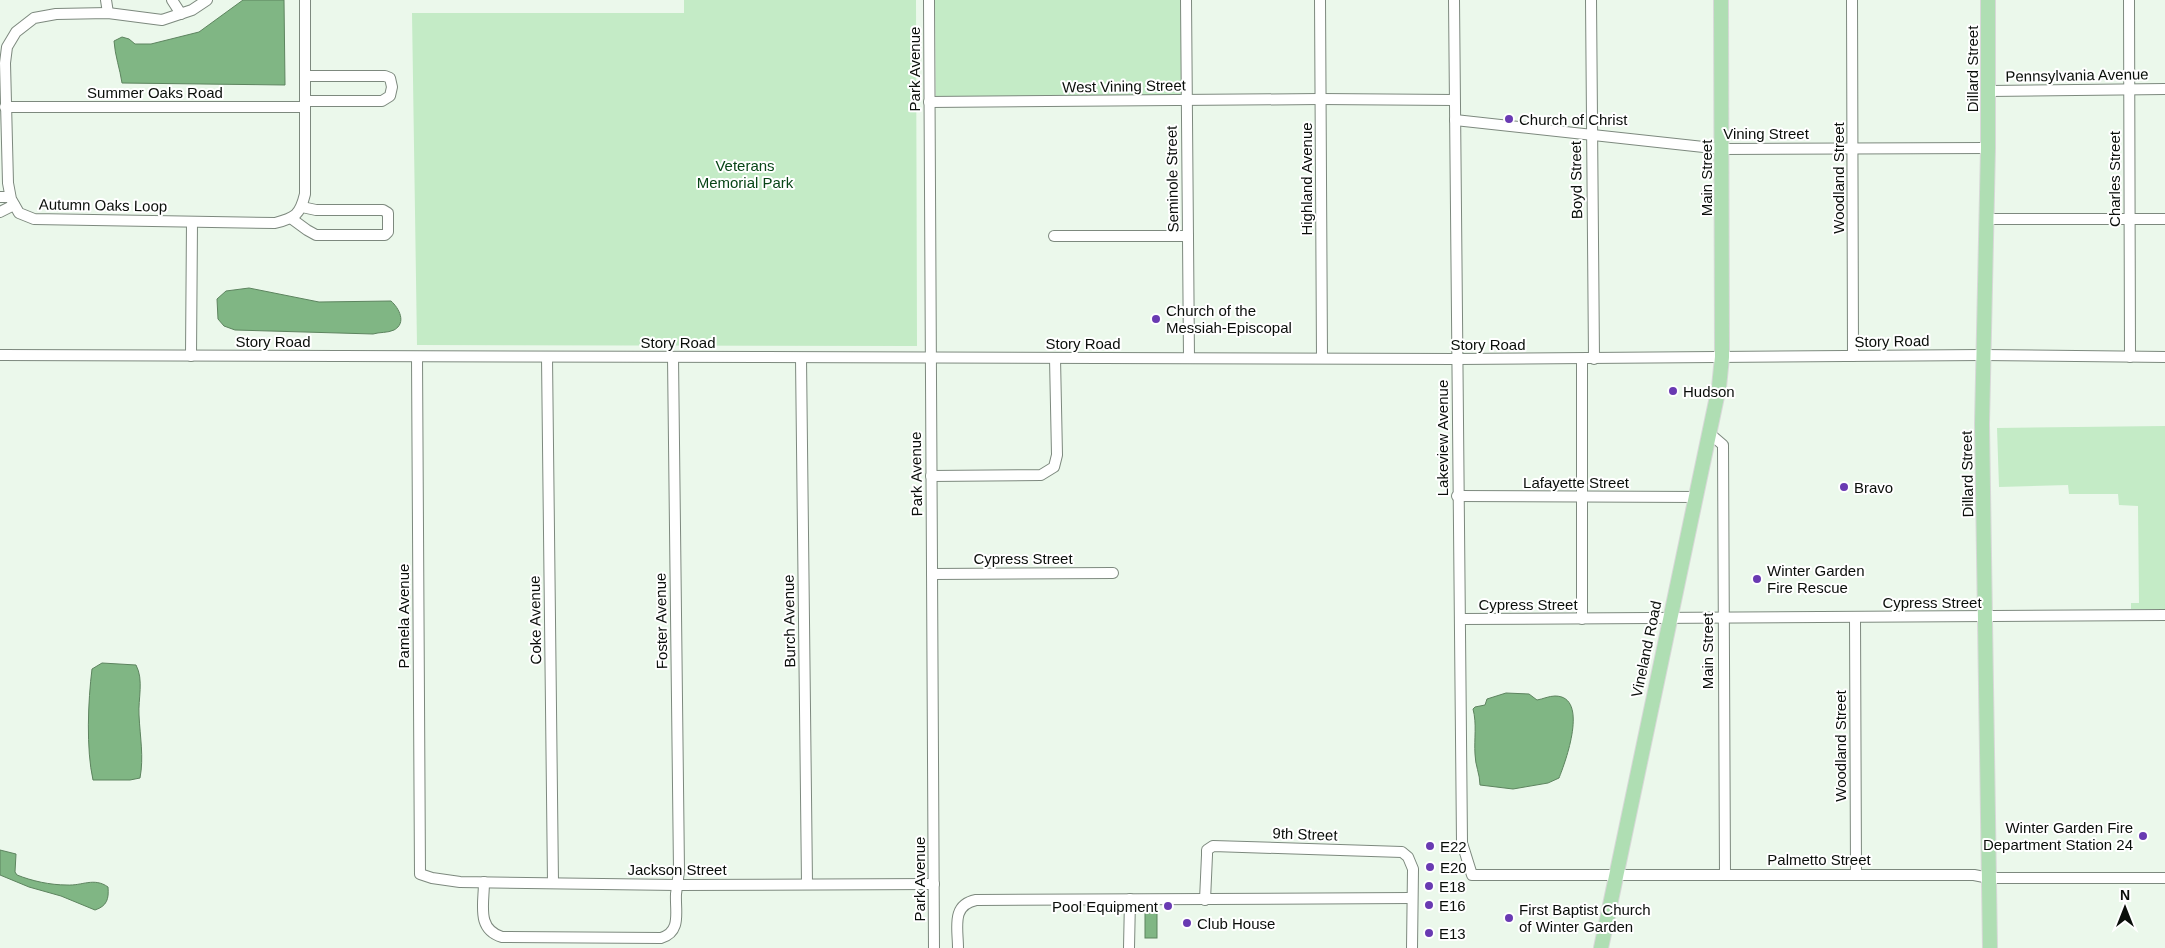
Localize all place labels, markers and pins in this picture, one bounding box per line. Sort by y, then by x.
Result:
place label: Church of Christ [1519,111,1628,128]
marker: Church of Christ [1503,113,1515,125]
place label: Church of the Messiah-Episcopal [1166,302,1292,336]
marker: Church of the Messiah-Episcopal [1150,313,1162,325]
place label: Hudson [1683,383,1735,400]
marker: Hudson [1667,385,1679,397]
place label: Bravo [1854,479,1893,496]
marker: Bravo [1838,481,1850,493]
place label: Winter Garden Fire Rescue [1767,562,1865,596]
marker: Winter Garden Fire Rescue [1751,573,1763,585]
place label: Winter Garden Fire Department Station 24 [1983,819,2133,853]
marker: Winter Garden Fire Department Station 24 [2137,830,2149,842]
place label: E22 [1440,838,1467,855]
marker: E22 [1424,840,1436,852]
place label: E20 [1440,859,1467,876]
marker: E20 [1424,861,1436,873]
place label: E18 [1439,878,1466,895]
marker: E18 [1423,880,1435,892]
place label: E16 [1439,897,1466,914]
place label: Pool Equipment [1052,898,1159,915]
marker: E16 [1423,899,1435,911]
marker: Pool Equipment [1162,900,1174,912]
place label: First Baptist Church of Winter Garden [1519,901,1651,935]
marker: First Baptist Church of Winter Garden [1503,912,1515,924]
place label: Club House [1197,915,1275,932]
marker: Club House [1181,917,1193,929]
place label: E13 [1439,925,1466,942]
marker: E13 [1423,927,1435,939]

